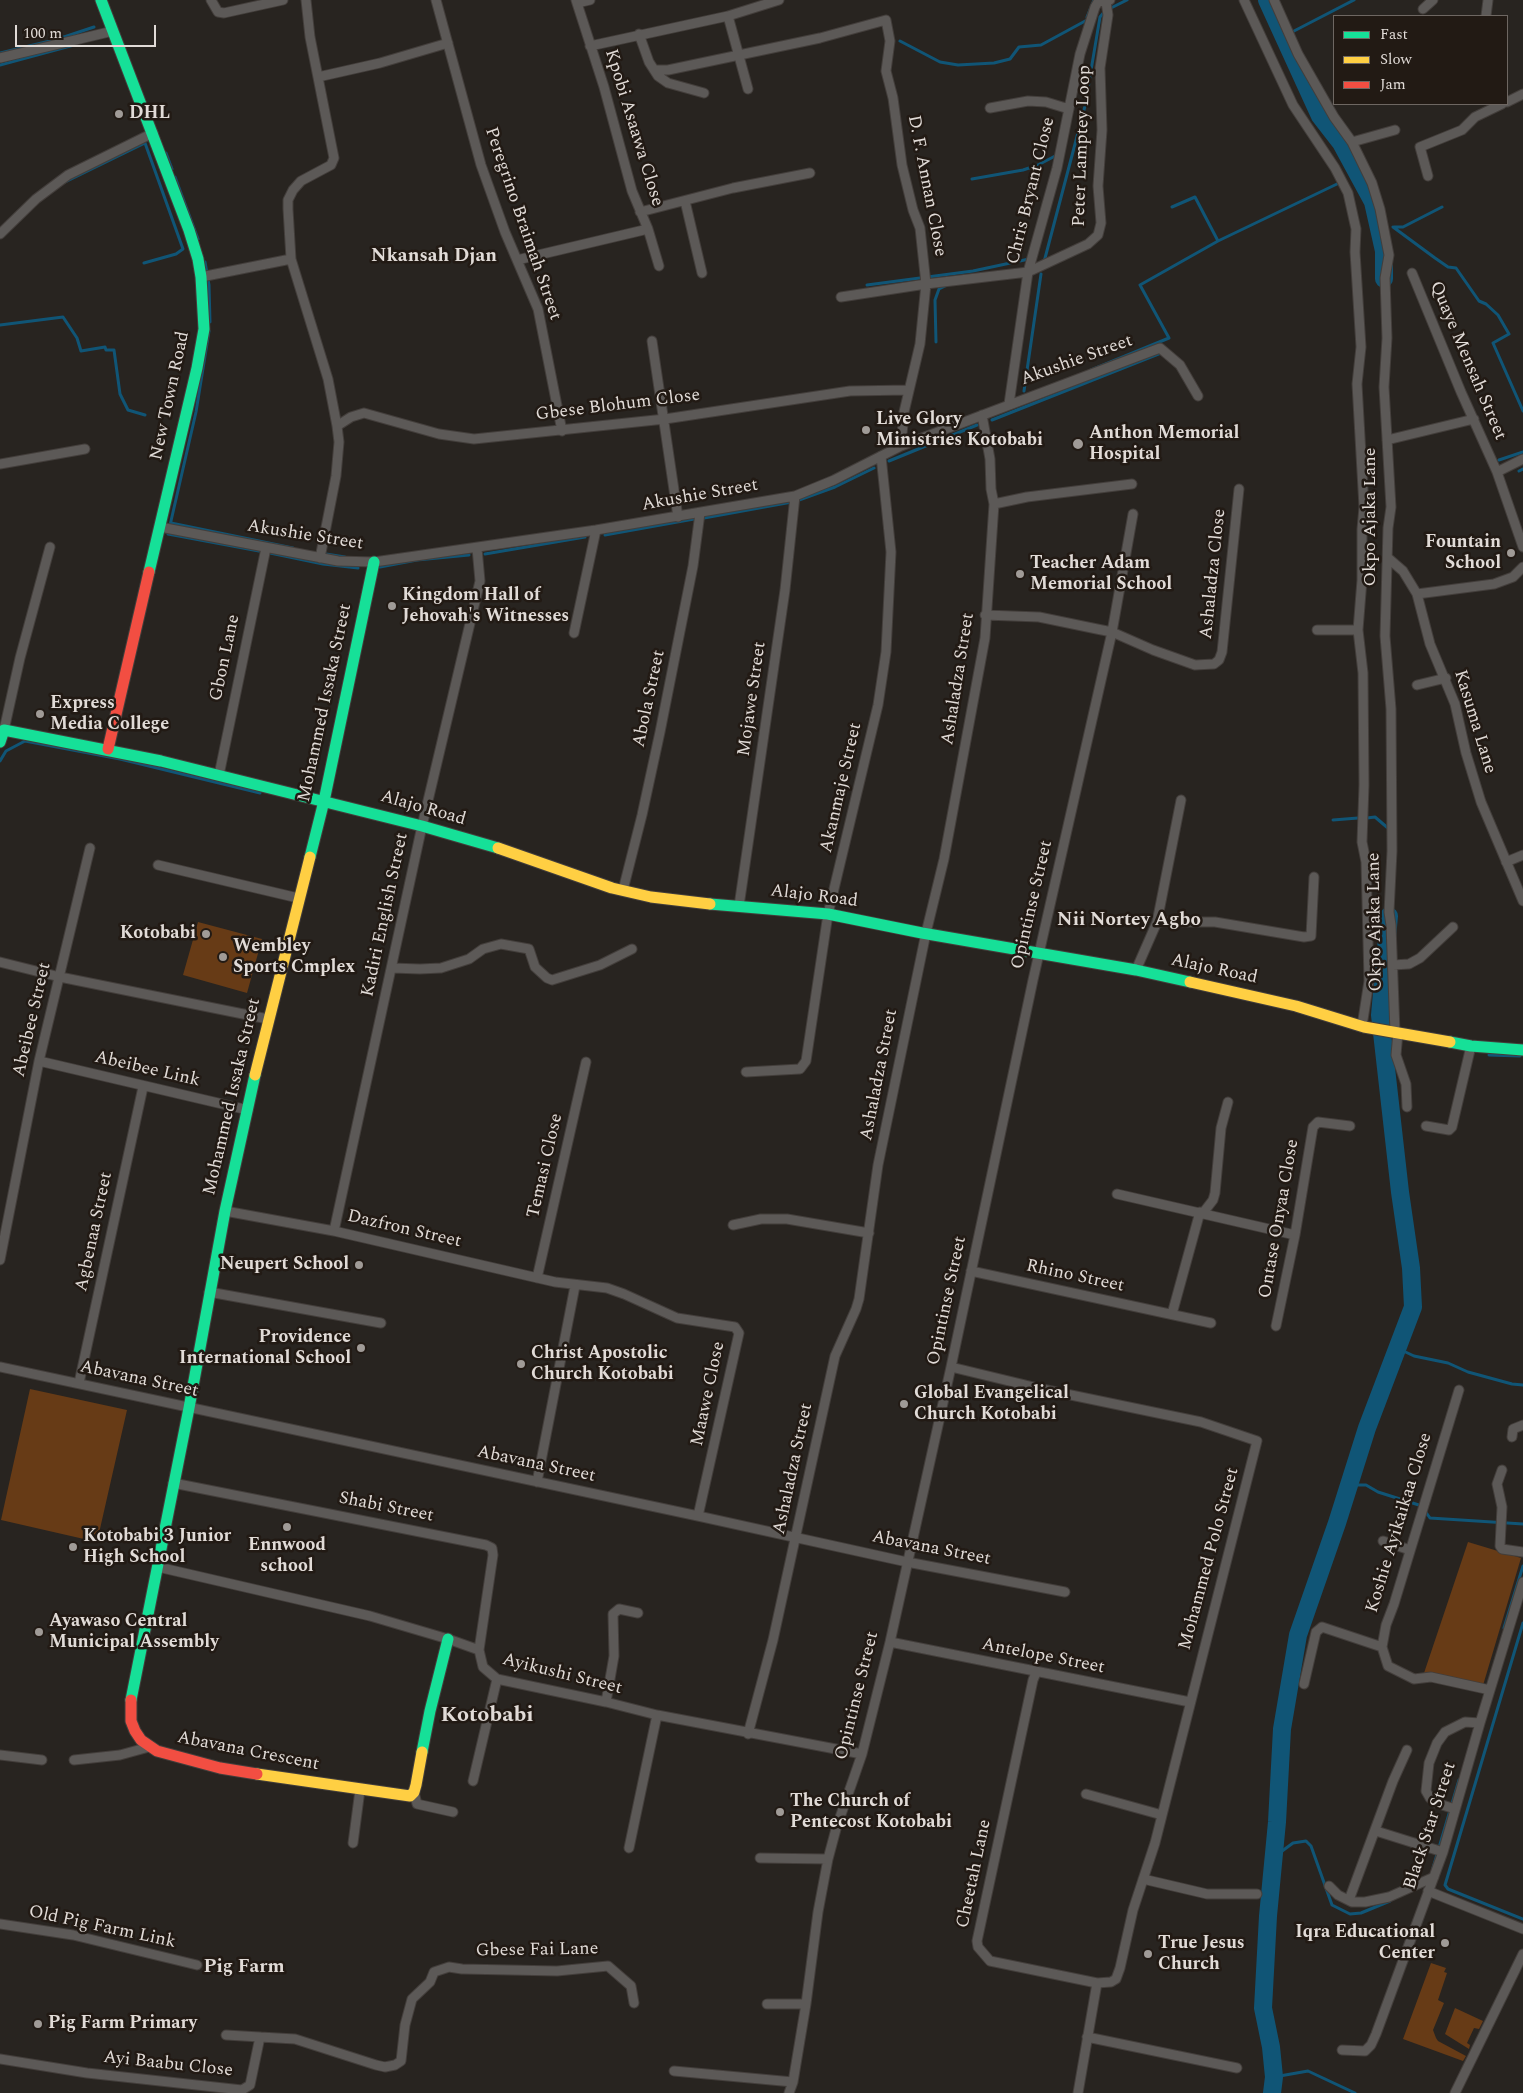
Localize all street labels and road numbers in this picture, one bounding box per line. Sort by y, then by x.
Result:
street label: Kpobi Asaawa Close [599,47,667,209]
street label: Peter Lamptey Loop [1069,65,1097,227]
street label: D. F. Annan Close [902,113,950,259]
street label: Chris Bryant Close [1003,115,1061,267]
street label: Peregrino Braimah Street [479,125,565,323]
street label: Quaye Mensah Street [1424,278,1510,444]
street label: New Town Road [147,330,195,462]
street label: Akushie Street [1018,331,1136,391]
street label: Gbese Blohum Close [535,385,701,427]
street label: Okpo Ajaka Lane [1360,447,1382,587]
street label: Akushie Street [640,475,760,517]
street label: Ashaladza Close [1196,508,1232,640]
street label: Akushie Street [245,516,365,556]
street label: Mohammed Issaka Street [294,602,358,804]
street label: Ashaladza Street [938,611,980,747]
street label: Gbon Lane [206,613,246,703]
street label: Mojawe Street [734,640,772,758]
street label: Abola Street [629,648,671,750]
street label: Kasuma Lane [1448,668,1500,776]
street label: Akanmaje Street [817,721,867,855]
street label: Alajo Road [378,787,468,831]
street label: Kadiri English Street [358,831,414,999]
street label: Opintinse Street [1008,838,1058,972]
street label: Okpo Ajaka Lane [1364,852,1388,992]
street label: Alajo Road [769,881,859,913]
street label: Alajo Road [1169,950,1259,990]
street label: Abeibee Street [9,961,57,1079]
street label: Mohammed Issaka Street [200,996,266,1198]
street label: Ashaladza Street [857,1007,903,1143]
street label: Abeibee Link [92,1047,202,1093]
street label: Temasi Close [523,1112,569,1220]
street label: Ontase Onyaa Close [1255,1138,1305,1300]
street label: Agbenaa Street [72,1170,118,1294]
street label: Dazfron Street [345,1206,463,1254]
street label: Opintinse Street [924,1234,972,1368]
street label: Rhino Street [1024,1256,1126,1298]
street label: Maawe Close [687,1340,731,1448]
street label: Abavana Street [78,1357,200,1403]
street label: Ashaladza Street [770,1401,818,1537]
street label: Koshie Ayikaikaa Close [1362,1430,1438,1616]
street label: Abavana Street [475,1442,597,1488]
street label: Mohammed Polo Street [1175,1465,1245,1653]
street label: Shabi Street [337,1488,435,1528]
street label: Abavana Street [870,1527,992,1571]
street label: Opintinse Street [832,1630,884,1762]
street label: Antelope Street [980,1634,1106,1680]
street label: Ayikushi Street [500,1650,624,1700]
street label: Abavana Crescent [175,1728,321,1776]
street label: Black Star Street [1400,1760,1462,1892]
street label: Cheetah Lane [953,1818,997,1930]
street label: Old Pig Farm Link [26,1902,178,1954]
street label: Gbese Fai Lane [475,1939,599,1963]
street label: Ayi Baabu Close [102,2047,234,2083]

